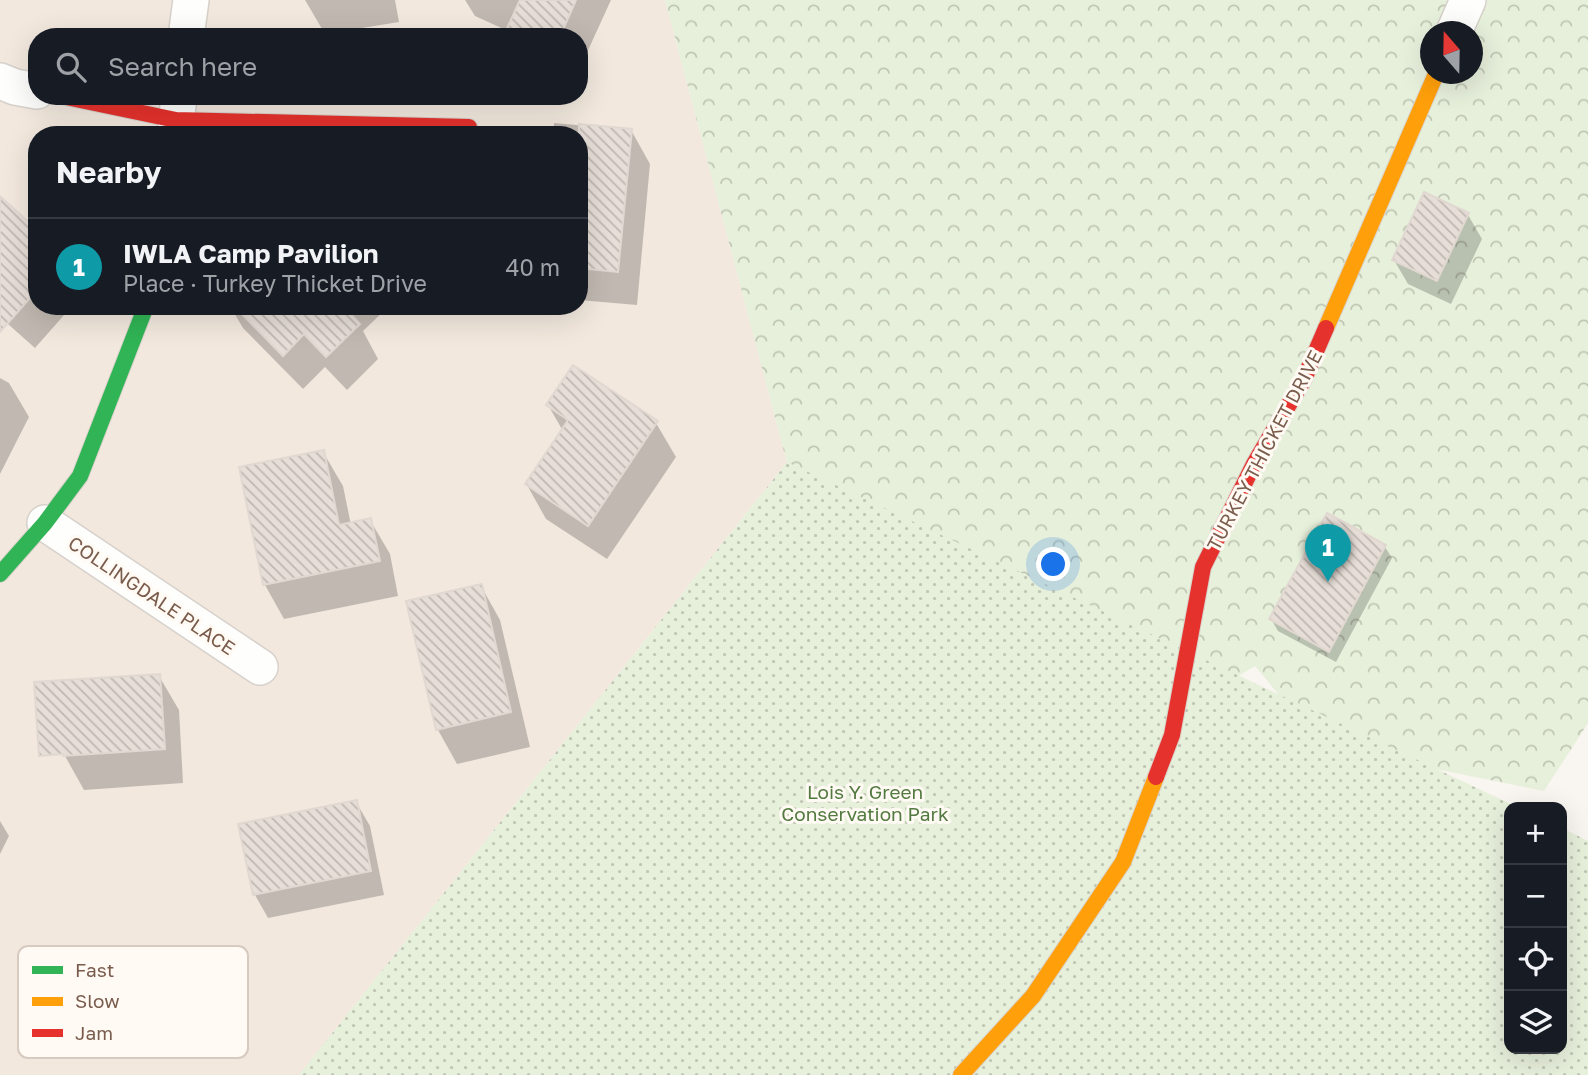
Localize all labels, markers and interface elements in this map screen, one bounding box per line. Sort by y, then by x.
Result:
north arrow [1420,21,1483,84]
search box [28,28,588,105]
icon: search [52,48,90,86]
text: Search here [108,51,257,82]
text: Nearby [56,154,161,190]
text: IWLA Camp Pavilion [123,238,379,269]
text: 1 [73,253,85,281]
text: 40 m [506,253,560,281]
text: Place · Turkey Thicket Drive [123,269,427,297]
street label: TURKEY THICKET DRIVE [1201,346,1327,554]
pin: 1 [1305,524,1351,582]
street label: COLLINGDALE PLACE [64,531,240,659]
your location [1036,547,1070,581]
park label: Lois Y. Green Conservation Park [781,780,949,825]
map controls [1504,802,1567,1054]
button: + [1504,802,1567,865]
button: − [1504,865,1567,928]
button: locate [1504,928,1567,991]
legend [18,946,248,1058]
text: Fast [75,958,114,981]
text: Slow [75,989,120,1012]
button: layers [1504,991,1567,1054]
text: Jam [75,1021,113,1044]

